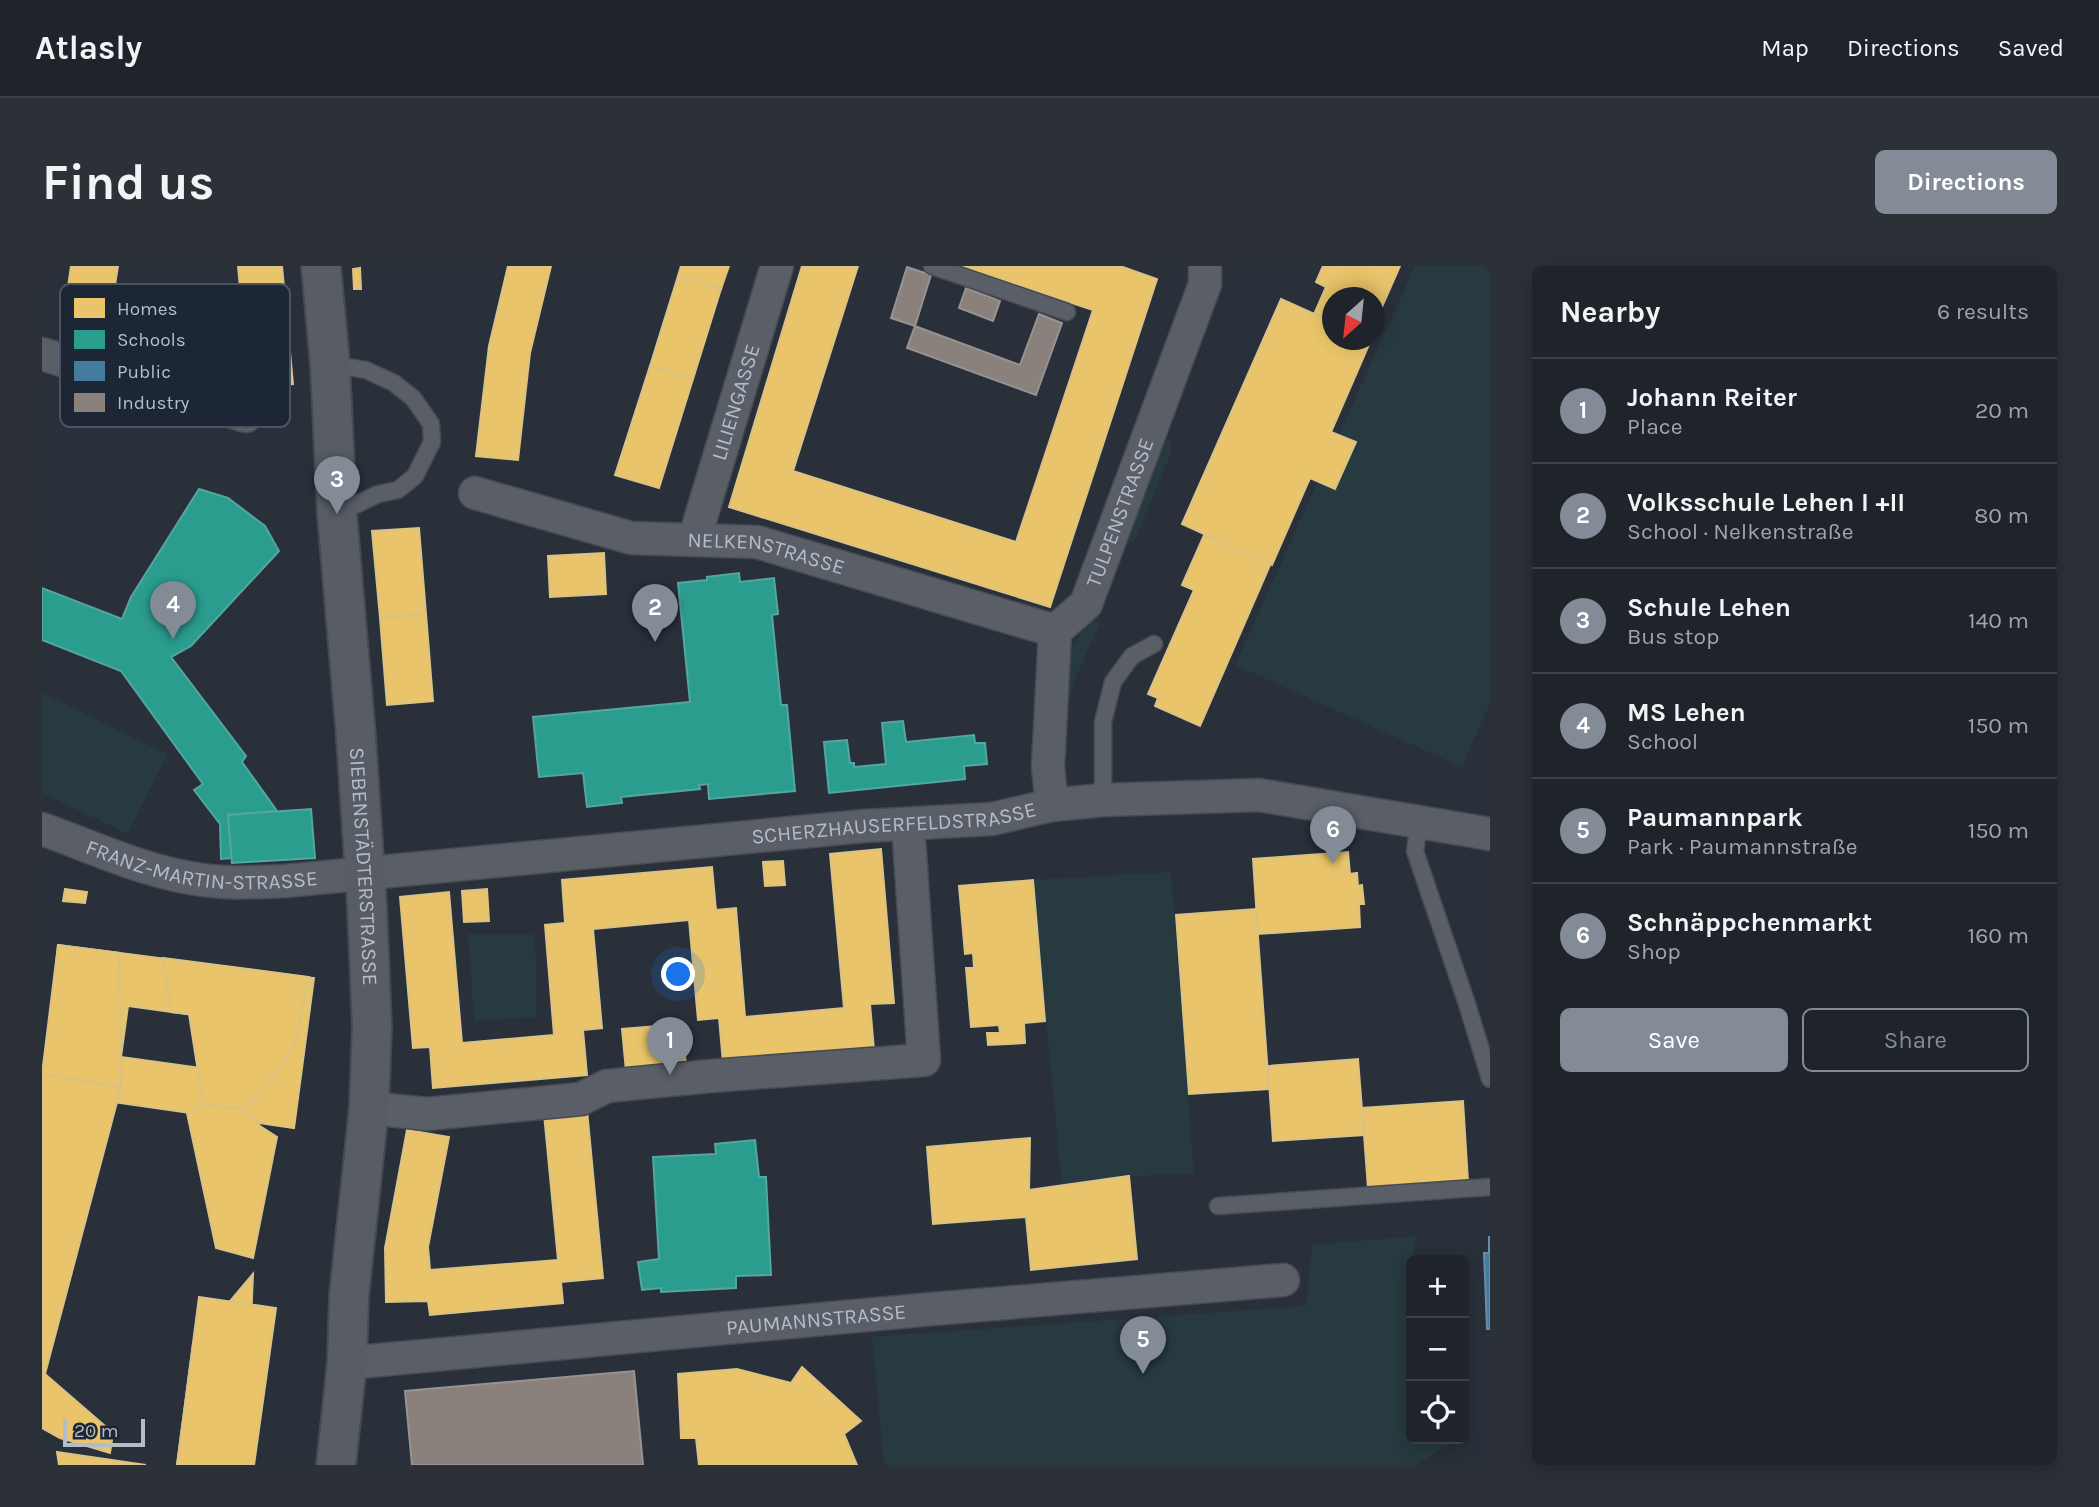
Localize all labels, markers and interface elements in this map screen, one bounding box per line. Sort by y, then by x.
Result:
text: Atlasly [35,29,142,67]
text: Map [1761,34,1809,62]
text: Directions [1847,34,1960,62]
text: Saved [1998,34,2064,62]
button: Directions [1875,150,2057,214]
text: Find us [42,154,214,211]
legend [60,284,290,427]
north arrow [1322,287,1385,350]
text: Nearby [1560,294,1660,330]
text: Homes [117,298,178,320]
text: 6 results [1937,298,2029,325]
text: Schools [117,329,186,351]
street label: LILIENGASSE [707,341,765,463]
text: Public [117,361,171,383]
text: Johann Reiter [1627,382,1797,413]
text: Industry [117,392,190,414]
text: 1 [1579,397,1587,424]
text: 20 m [1975,397,2029,424]
text: Place [1627,413,1683,440]
street label: TULPENSTRASSE [1081,435,1159,590]
pin: 3 [314,456,360,514]
text: Volksschule Lehen I +II [1627,487,1905,518]
text: 2 [1576,502,1590,529]
text: 80 m [1974,502,2029,529]
text: School · Nelkenstraße [1627,518,1854,545]
street label: NELKENSTRASSE [687,528,847,579]
pin: 4 [150,581,196,639]
pin: 2 [632,584,678,642]
text: Schule Lehen [1627,592,1791,623]
text: 3 [1576,607,1590,634]
text: 140 m [1968,607,2029,634]
text: Bus stop [1627,623,1720,650]
text: MS Lehen [1627,697,1746,728]
text: 4 [1576,712,1590,739]
text: 150 m [1968,712,2029,739]
text: School [1627,728,1698,755]
street label: SIEBENSTÄDTERSTRASSE [345,747,382,986]
street label: SCHERZHAUSERFELDSTRASSE [750,797,1038,849]
text: Paumannpark [1627,802,1803,833]
pin: 6 [1310,806,1356,864]
text: 5 [1576,817,1590,844]
text: 150 m [1968,817,2029,844]
text: Park · Paumannstraße [1627,833,1858,860]
street label: FRANZ-MARTIN-STRASSE [82,835,319,894]
text: Schnäppchenmarkt [1627,907,1872,938]
text: 6 [1576,922,1590,949]
text: 160 m [1968,922,2029,949]
text: Shop [1627,938,1681,965]
your location [661,957,695,991]
button: Save [1560,1008,1788,1072]
button: Share [1802,1008,2029,1072]
pin: 1 [647,1017,693,1075]
map controls [1406,1255,1469,1444]
button: + [1406,1255,1469,1318]
street label: PAUMANNSTRASSE [725,1299,907,1340]
pin: 5 [1120,1316,1166,1374]
button: − [1406,1318,1469,1381]
button: locate [1406,1381,1469,1444]
scale bar [63,1416,145,1448]
text: 20 m [74,1420,119,1442]

